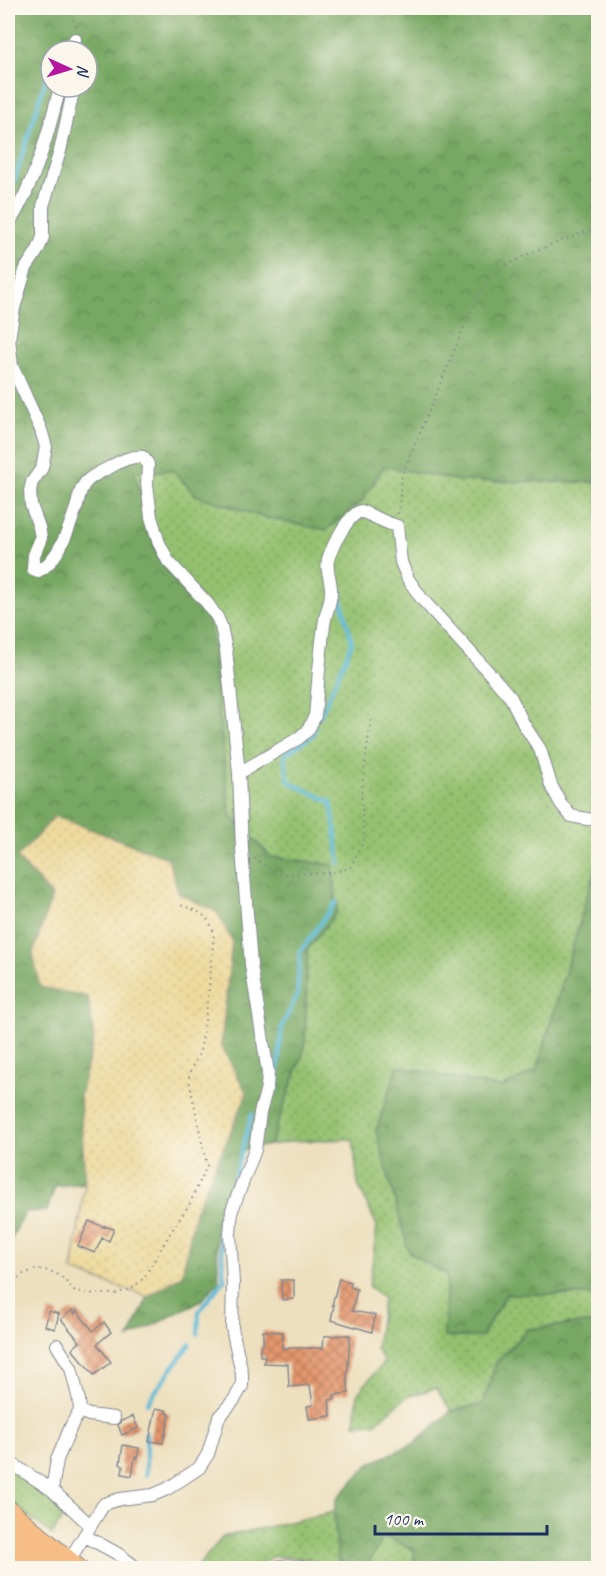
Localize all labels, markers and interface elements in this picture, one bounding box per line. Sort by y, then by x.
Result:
north arrow [39,39,99,99]
text: N [72,64,93,79]
scale bar [375,1498,548,1536]
text: 100 m [384,1508,425,1530]

